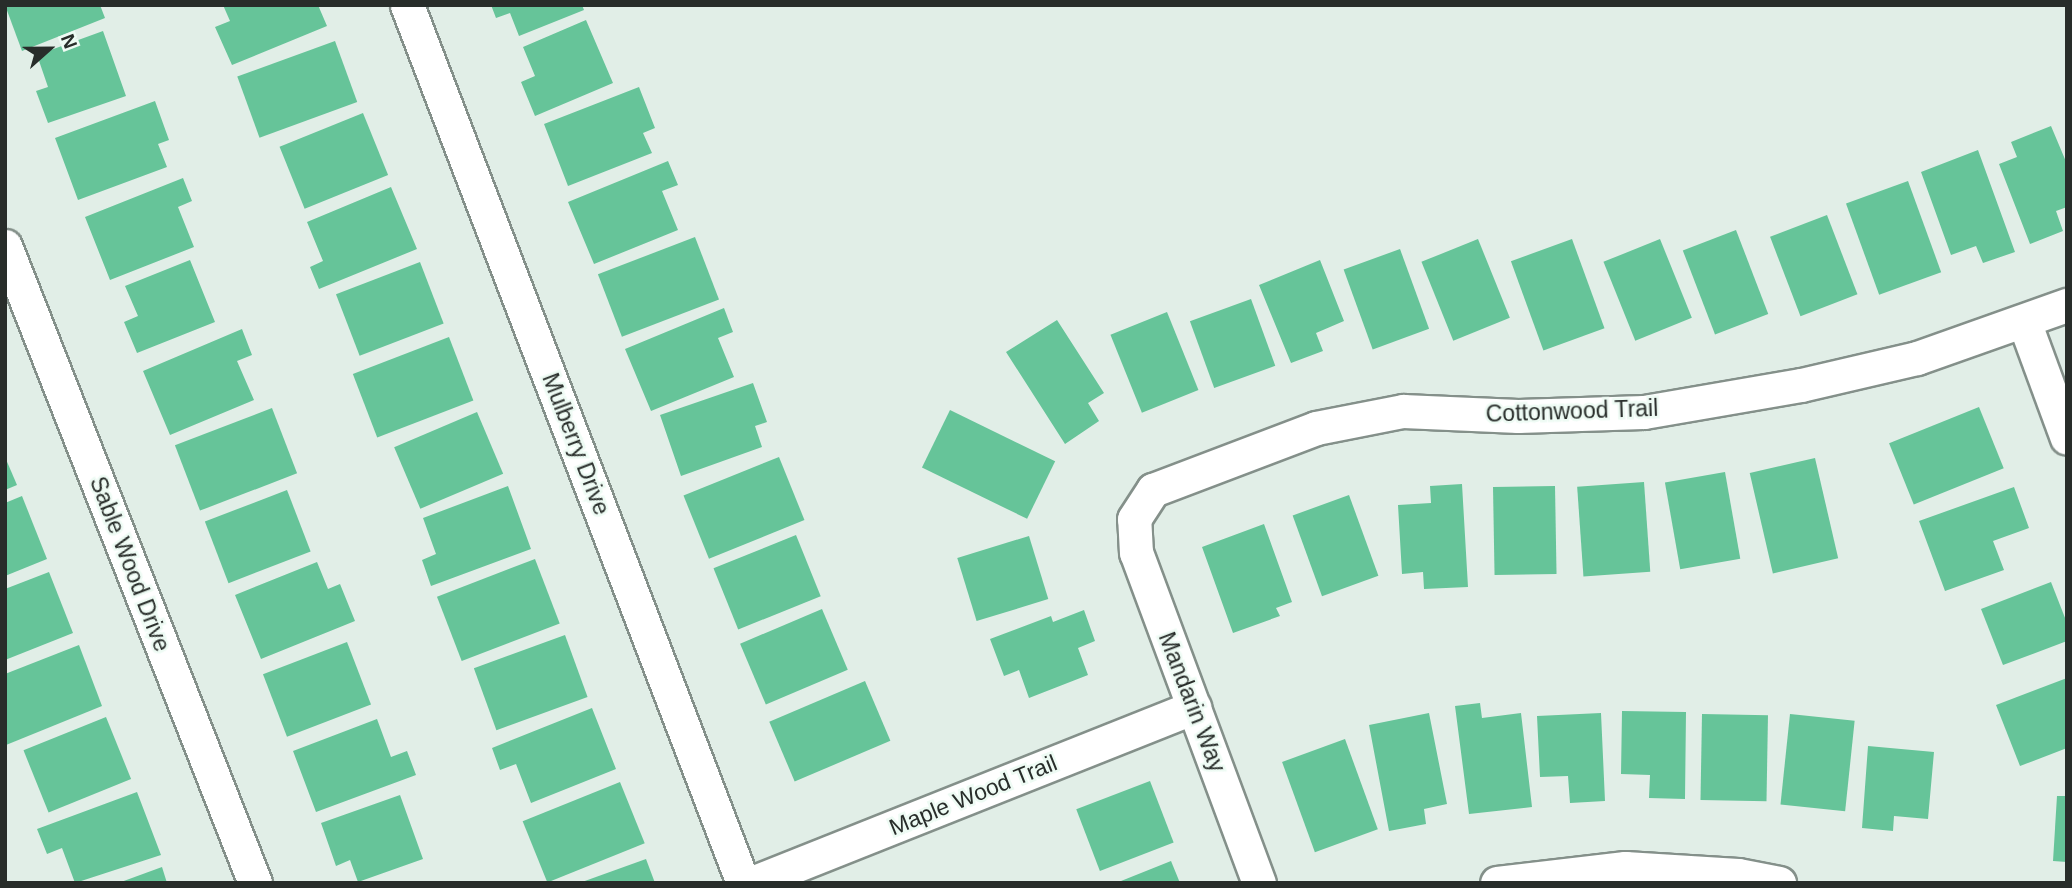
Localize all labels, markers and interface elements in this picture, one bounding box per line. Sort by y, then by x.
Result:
north arrow [14,14,84,84]
text: N [57,31,81,51]
street label: Mulberry Drive [536,369,616,519]
street label: Cottonwood Trail [1485,394,1659,428]
street label: Sable Wood Drive [84,473,176,655]
street label: Mandarin Way [1153,628,1231,776]
street label: Maple Wood Trail [885,749,1061,841]

